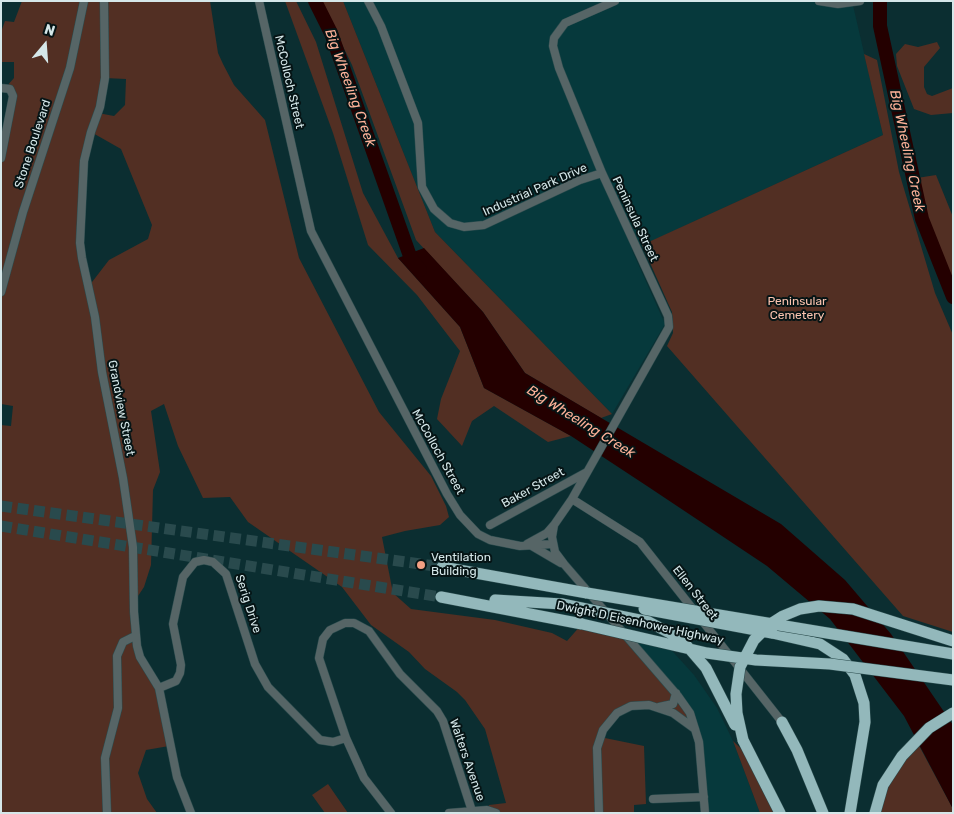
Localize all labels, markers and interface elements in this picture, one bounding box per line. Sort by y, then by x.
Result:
north arrow [20,20,70,70]
text: N [42,21,57,40]
water label: Big Wheeling Creek [321,27,379,149]
street label: McColloch Street [271,34,307,130]
water label: Big Wheeling Creek [886,88,928,214]
street label: Stone Boulevard [12,98,54,190]
street label: Industrial Park Drive [481,161,589,219]
street label: Peninsula Street [609,174,661,264]
park label: Peninsular Cemetery [767,295,827,323]
street label: Grandview Street [105,359,137,457]
water label: Big Wheeling Creek [524,382,638,462]
street label: McColloch Street [409,407,467,497]
street label: Baker Street [499,465,567,511]
place label: Ventilation Building [431,551,491,579]
marker: Ventilation Building [415,559,427,571]
street label: Ellen Street [669,563,721,623]
street label: Serig Drive [232,573,264,635]
street label: Dwight D Eisenhower Highway [555,598,725,648]
street label: Walters Avenue [446,717,488,803]

